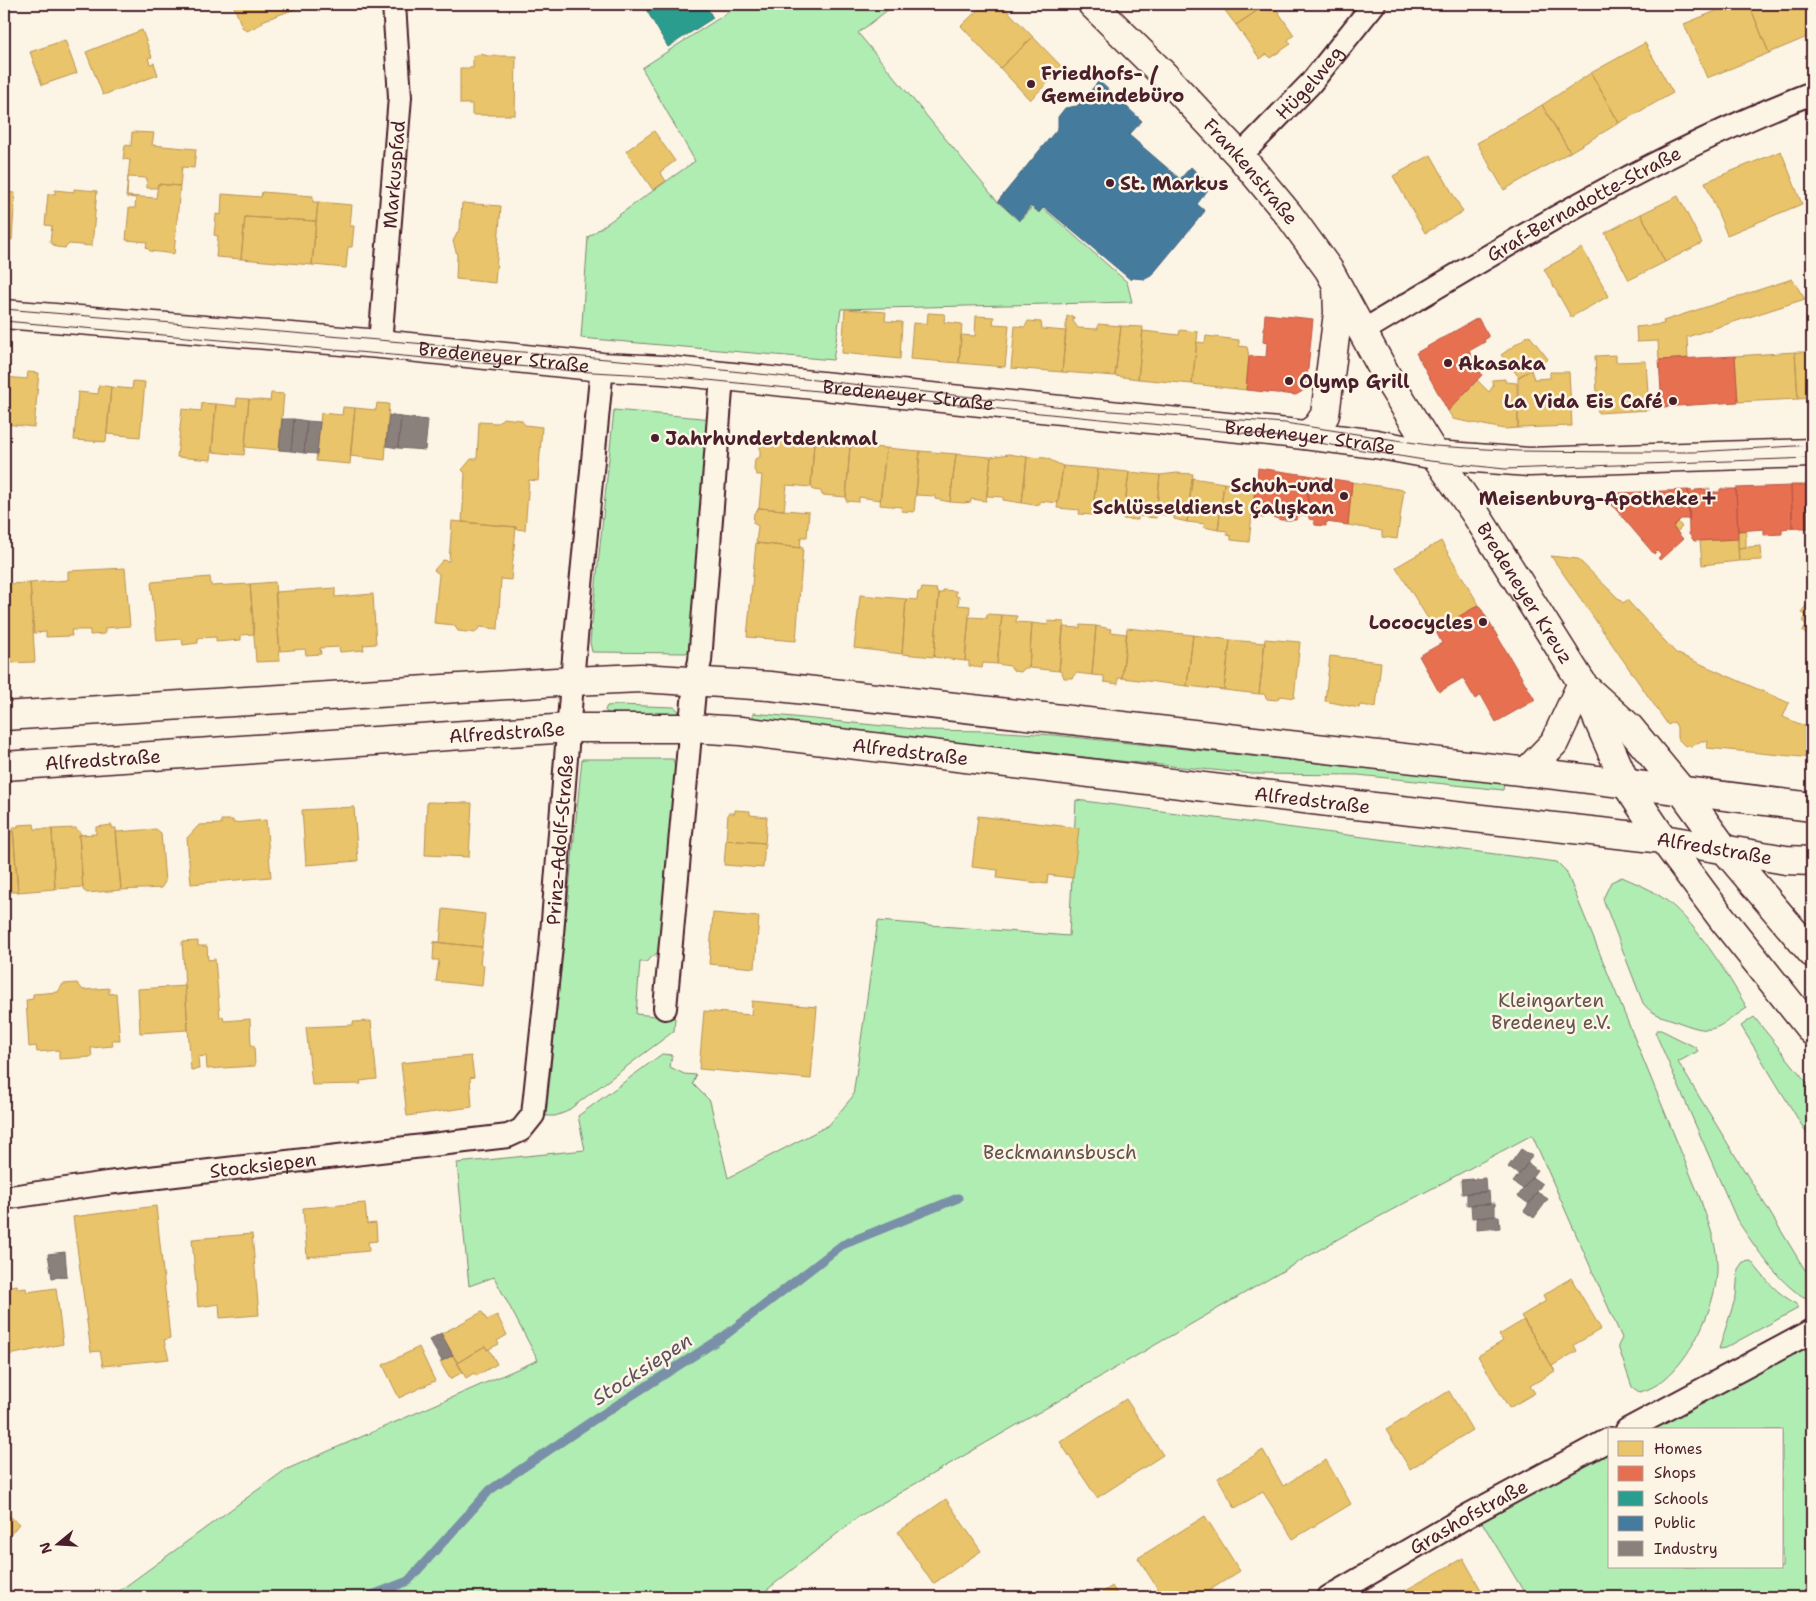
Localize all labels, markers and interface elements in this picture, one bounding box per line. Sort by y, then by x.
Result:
street label: Hügelweg [1270,41,1349,125]
place label: Friedhofs- / Gemeindebüro [1041,61,1184,108]
marker: Friedhofs- / Gemeindebüro [1025,78,1037,90]
street label: Frankenstraße [1198,113,1304,230]
street label: Markuspfad [377,119,411,230]
street label: Graf-Bernadotte-Straße [1482,141,1685,268]
place label: St. Markus [1120,171,1228,196]
marker: St. Markus [1104,177,1116,189]
street label: Bredeneyer Straße [417,336,591,379]
place label: Akasaka [1458,351,1546,376]
marker: Akasaka [1442,357,1454,369]
place label: Olymp Grill [1299,369,1410,394]
street label: Bredeneyer Straße [821,374,995,416]
marker: Olymp Grill [1283,375,1295,387]
place label: La Vida Eis Café [1504,389,1663,414]
marker: La Vida Eis Café [1667,395,1679,407]
street label: Bredeneyer Straße [1223,415,1398,460]
place label: Jahrhundertdenkmal [665,426,878,451]
marker: Jahrhundertdenkmal [649,432,661,444]
place label: Schuh-und Schlüsseldienst Çalışkan [1093,473,1334,520]
place label: Meisenburg-Apotheke [1479,486,1699,511]
marker: Schuh-und Schlüsseldienst Çalışkan [1338,490,1350,502]
marker: Meisenburg-Apotheke [1703,492,1715,504]
street label: Bredeneyer Kreuz [1471,518,1579,669]
place label: Lococycles [1369,610,1473,635]
marker: Lococycles [1477,616,1489,628]
street label: Alfredstraße [448,716,566,749]
street label: Alfredstraße [851,733,970,771]
street label: Alfredstraße [44,743,162,776]
street label: Prinz-Adolf-Straße [541,753,579,926]
street label: Alfredstraße [1253,781,1372,819]
street label: Alfredstraße [1655,826,1774,870]
park label: Kleingarten Bredeney e.V. [1491,988,1611,1035]
park label: Beckmannsbusch [983,1140,1137,1165]
street label: Stocksiepen [208,1147,318,1184]
water label: Stocksiepen [587,1327,697,1411]
legend [1608,1428,1784,1568]
text: Homes [1654,1439,1702,1459]
text: Shops [1654,1463,1696,1483]
street label: Grashofstraße [1405,1474,1532,1560]
text: Schools [1654,1489,1709,1509]
text: Public [1654,1513,1696,1533]
north arrow [32,1518,82,1568]
text: Industry [1654,1539,1718,1559]
text: N [35,1540,56,1556]

